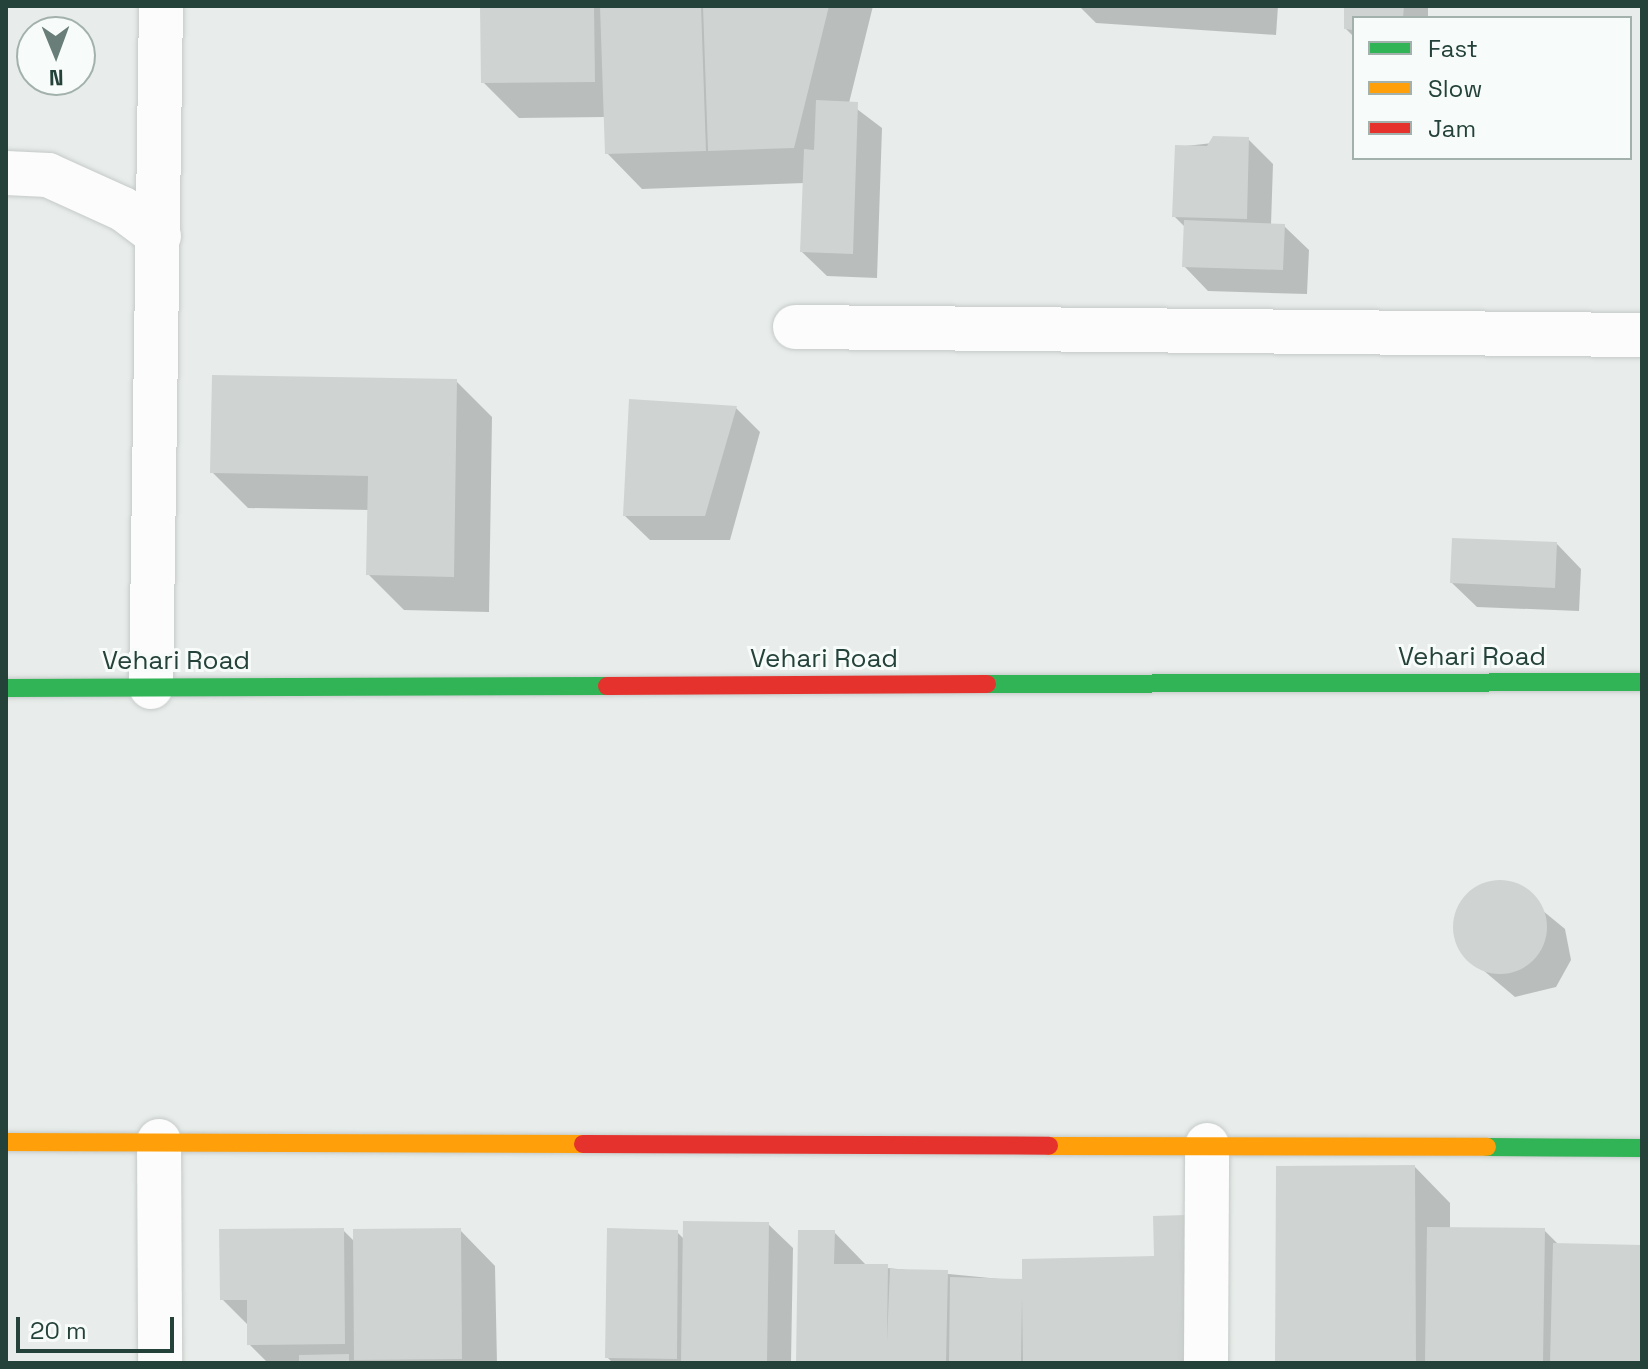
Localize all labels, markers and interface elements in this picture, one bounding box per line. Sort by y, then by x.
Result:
north arrow [16,16,96,96]
legend [1352,16,1632,160]
text: Fast [1428,33,1478,64]
text: N [49,64,64,92]
text: Slow [1428,73,1482,104]
text: Jam [1428,113,1476,144]
street label: Vehari Road [1398,641,1546,673]
street label: Vehari Road [750,643,898,675]
street label: Vehari Road [102,645,250,677]
scale bar [20,1301,178,1351]
text: 20 m [30,1315,87,1346]

